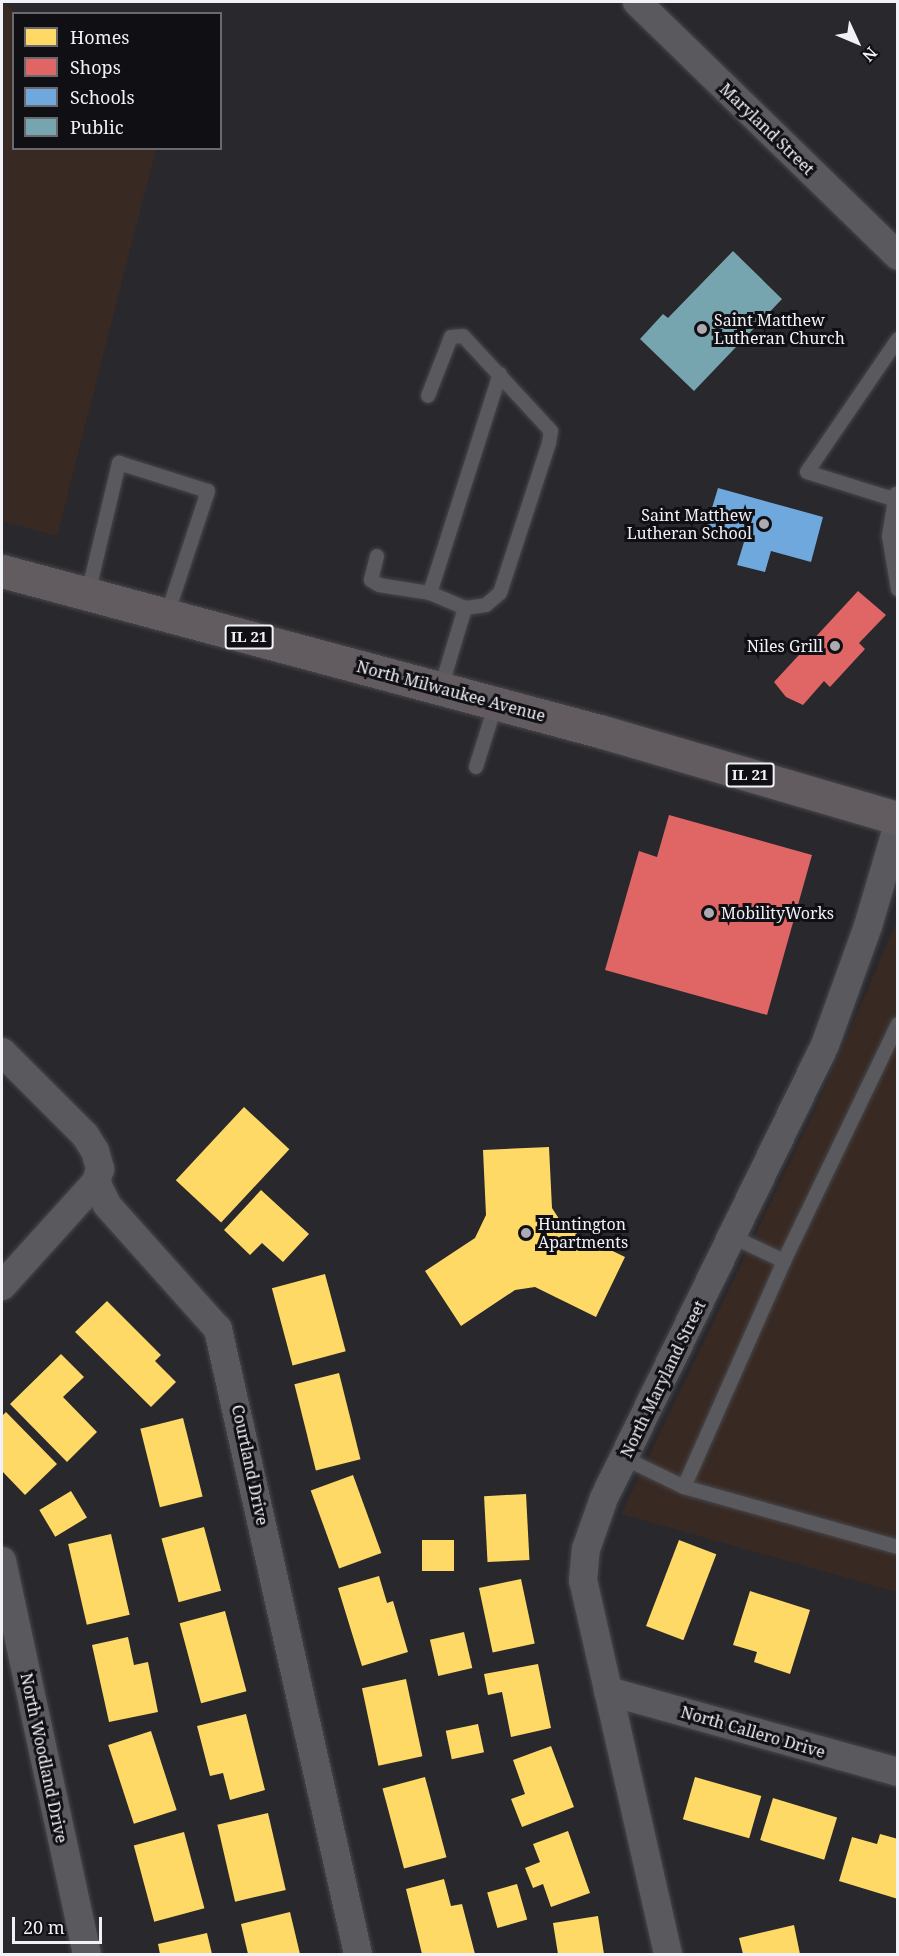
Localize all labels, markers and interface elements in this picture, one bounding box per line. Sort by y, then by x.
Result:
legend [12,12,222,150]
north arrow [827,12,887,72]
text: Homes [70,25,129,49]
text: N [858,42,882,67]
text: Shops [70,55,121,79]
street label: Maryland Street [716,79,818,179]
text: Schools [70,85,135,109]
text: Public [70,115,124,139]
place label: Saint Matthew Lutheran Church [714,310,845,348]
marker: Saint Matthew Lutheran Church [695,322,709,336]
place label: Saint Matthew Lutheran School [627,505,752,543]
marker: Saint Matthew Lutheran School [757,517,771,531]
road number: IL 21 [224,625,274,649]
place label: Niles Grill [747,636,823,656]
marker: Niles Grill [828,639,842,653]
street label: North Milwaukee Avenue [355,657,547,725]
road number: IL 21 [724,763,776,787]
place label: MobilityWorks [721,903,834,923]
marker: MobilityWorks [702,906,716,920]
place label: Huntington Apartments [538,1214,628,1252]
marker: Huntington Apartments [519,1226,533,1240]
street label: North Maryland Street [617,1297,709,1461]
street label: Courtland Drive [228,1403,272,1527]
street label: North Woodland Drive [17,1671,71,1845]
street label: North Callero Drive [679,1702,827,1762]
scale bar [15,1905,105,1943]
text: 20 m [23,1915,65,1939]

